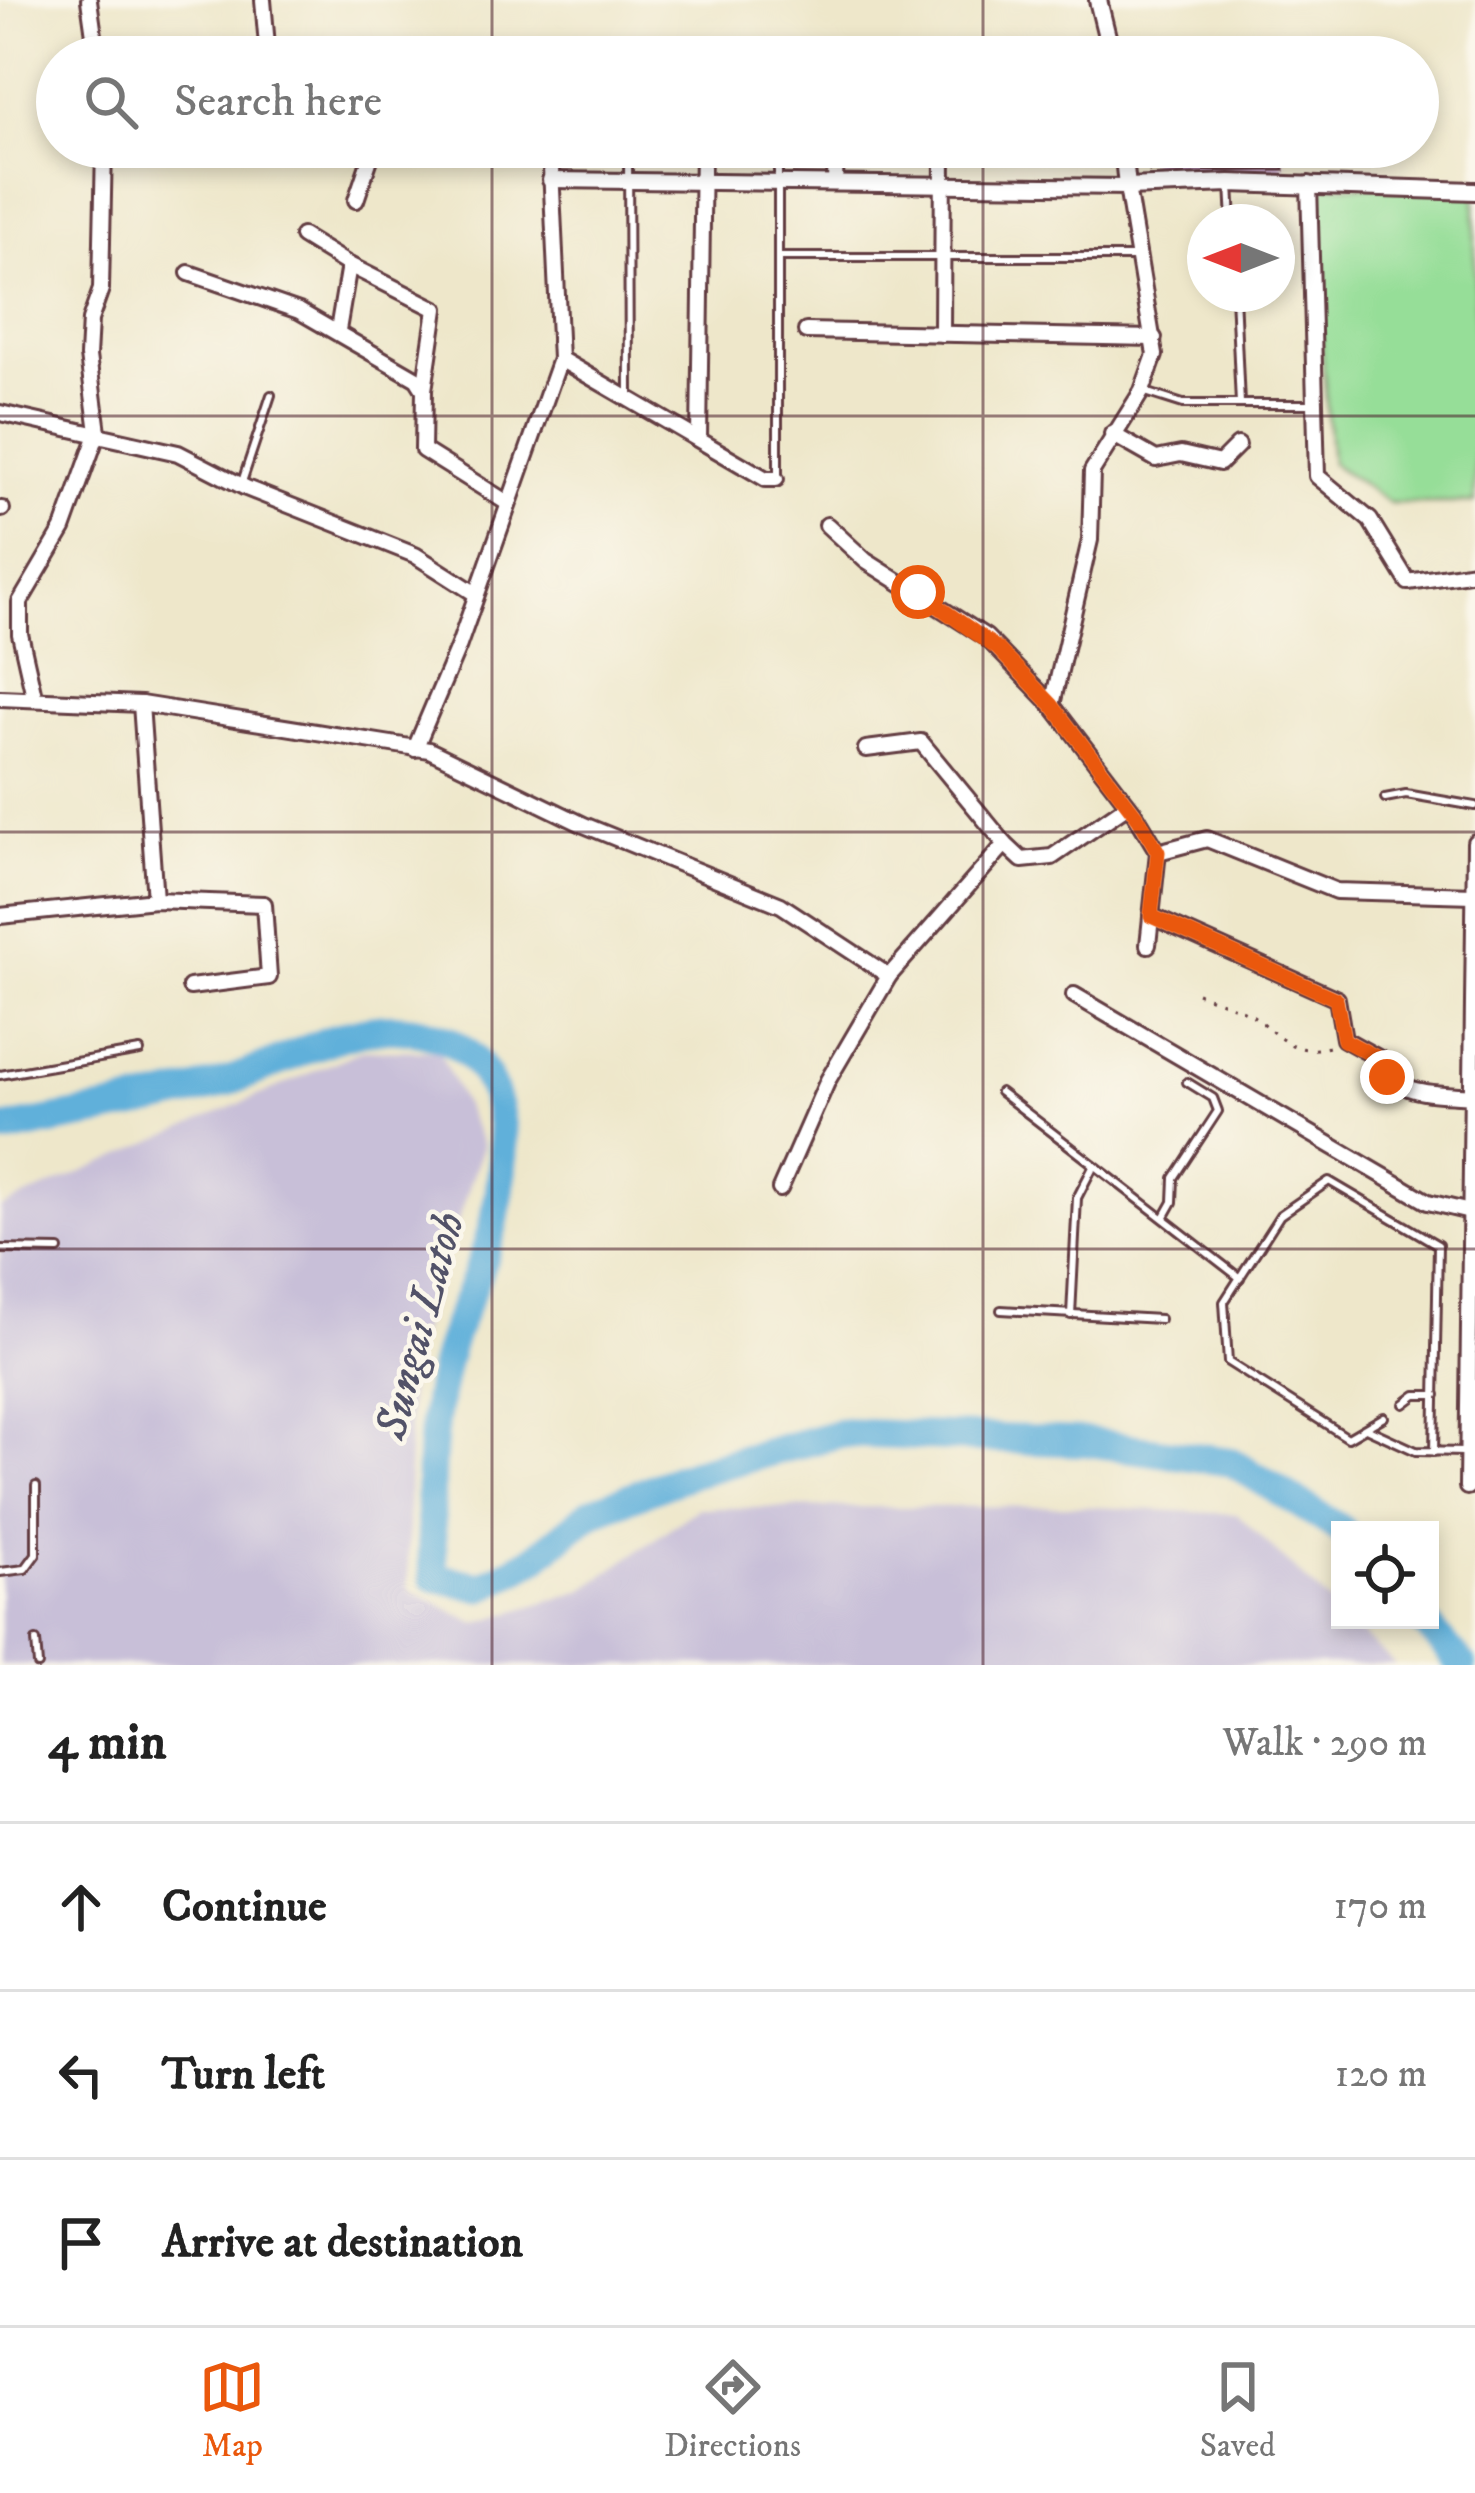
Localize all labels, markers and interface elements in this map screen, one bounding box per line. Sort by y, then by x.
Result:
search box [36,36,1439,168]
icon: search [78,69,144,135]
text: Search here [174,74,382,130]
north arrow [1187,204,1295,312]
route start [891,565,945,619]
route end [1360,1050,1414,1104]
water label: Sungai Latoh [363,1206,478,1446]
map controls [1331,1521,1439,1629]
button: locate [1331,1521,1439,1629]
text: 4 min [48,1711,166,1775]
text: Walk · 290 m [1223,1719,1427,1768]
icon: ahead [48,1874,114,1940]
text: Continue [162,1879,327,1935]
text: 170 m [1333,1882,1427,1931]
icon: left [48,2042,114,2108]
text: Turn left [162,2047,325,2103]
text: 120 m [1335,2050,1427,2099]
icon: arrive [48,2210,114,2276]
text: Arrive at destination [162,2215,523,2271]
tab: Map [199,2354,265,2467]
tab: Directions [664,2354,801,2467]
tab: Saved [1200,2354,1276,2467]

